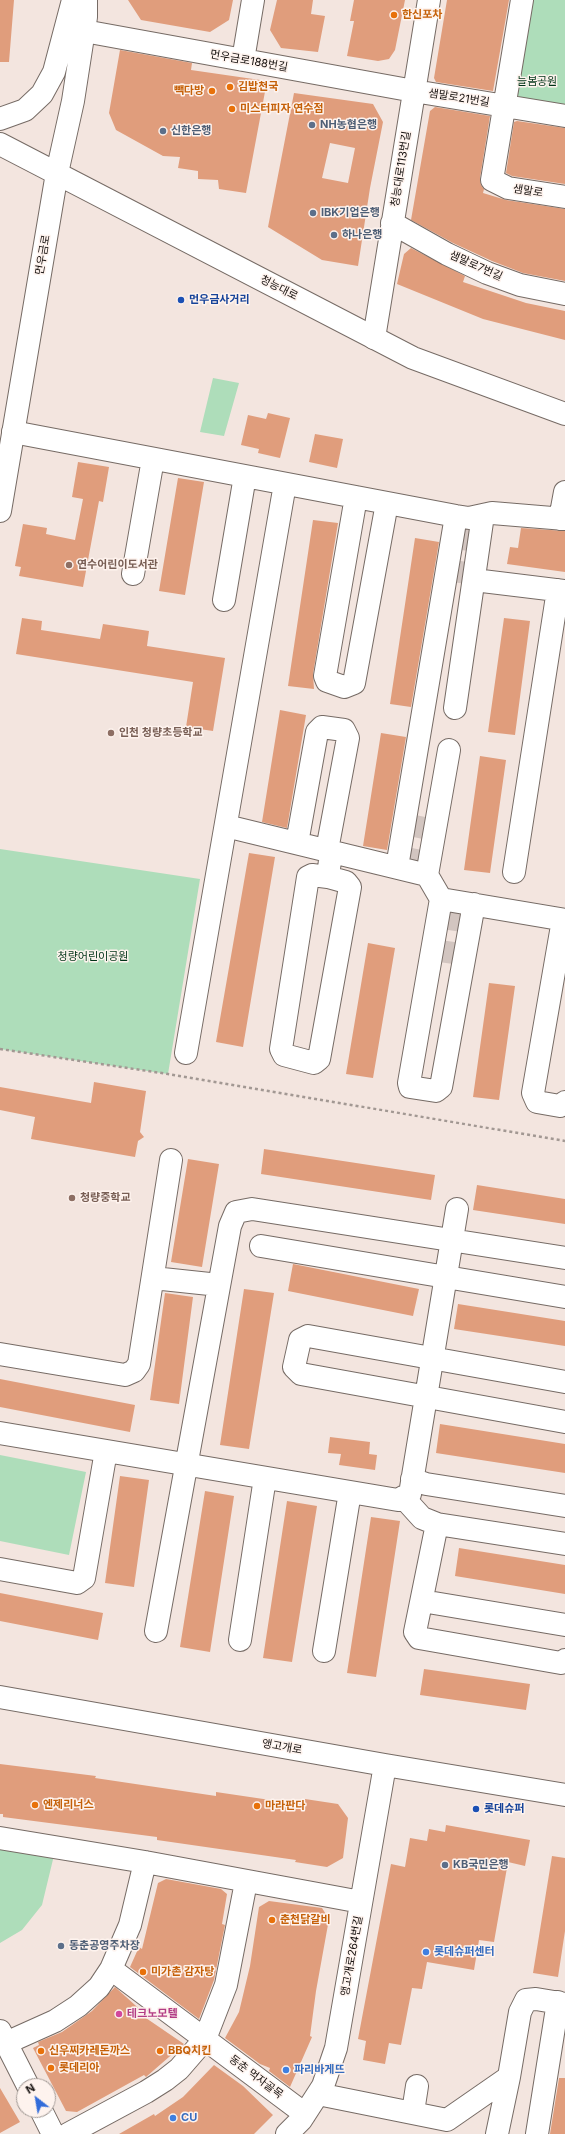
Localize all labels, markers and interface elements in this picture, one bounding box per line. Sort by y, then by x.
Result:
place label: 한신포차 [402,8,442,22]
marker: 한신포차 [389,10,399,20]
street label: 먼우금로188번길 [209,48,289,74]
park label: 늘봄공원 [517,75,557,89]
place label: 김밥천국 [238,80,278,94]
marker: 김밥천국 [225,82,235,92]
place label: 빽다방 [174,84,204,98]
marker: 빽다방 [207,86,217,96]
street label: 샘말로21번길 [427,87,491,109]
place label: 미스터피자 연수점 [240,102,324,116]
marker: 미스터피자 연수점 [227,104,237,114]
place label: NH농협은행 [320,118,377,132]
marker: NH농협은행 [307,120,317,130]
place label: 신한은행 [171,124,211,138]
marker: 신한은행 [158,126,168,136]
street label: 청능대로113번길 [389,130,413,208]
street label: 샘말로 [512,182,544,200]
place label: IBK기업은행 [321,206,380,220]
marker: IBK기업은행 [308,208,318,218]
place label: 하나은행 [342,228,382,242]
marker: 하나은행 [329,230,339,240]
street label: 먼우금로 [33,234,53,276]
street label: 샘말로7번길 [447,248,505,284]
street label: 청능대로 [258,273,300,303]
place label: 먼우금사거리 [189,293,250,307]
marker: 먼우금사거리 [176,295,186,305]
place label: 연수어린이도서관 [77,558,158,572]
marker: 연수어린이도서관 [64,560,74,570]
place label: 인천 청량초등학교 [119,726,203,740]
marker: 인천 청량초등학교 [106,728,116,738]
park label: 청량어린이공원 [58,950,128,964]
place label: 청량중학교 [80,1191,131,1205]
marker: 청량중학교 [67,1193,77,1203]
street label: 앵고개로 [261,1737,303,1757]
place label: 엔제리너스 [43,1798,94,1812]
place label: 마라판다 [265,1799,305,1813]
marker: 엔제리너스 [30,1800,40,1810]
marker: 마라판다 [252,1801,262,1811]
place label: 롯데슈퍼 [484,1802,524,1816]
marker: 롯데슈퍼 [471,1804,481,1814]
place label: KB국민은행 [453,1858,509,1872]
marker: KB국민은행 [440,1860,450,1870]
place label: 춘천닭갈비 [280,1913,331,1927]
marker: 춘천닭갈비 [267,1915,277,1925]
street label: 앵고개로264번길 [338,1915,366,1997]
place label: 동춘공영주차장 [69,1939,140,1953]
marker: 동춘공영주차장 [56,1941,66,1951]
place label: 롯데슈퍼센터 [434,1945,495,1959]
marker: 롯데슈퍼센터 [421,1947,431,1957]
place label: 미가촌 감자탕 [151,1965,214,1979]
marker: 미가촌 감자탕 [138,1967,148,1977]
place label: 테크노모텔 [127,2007,178,2021]
marker: 테크노모텔 [114,2009,124,2019]
place label: 신우찌카레돈까스 [49,2044,130,2058]
place label: BBQ치킨 [168,2044,211,2058]
marker: 신우찌카레돈까스 [36,2046,46,2056]
marker: BBQ치킨 [155,2046,165,2056]
street label: 동춘 먹자골목 [227,2053,285,2101]
place label: 롯데리아 [59,2061,99,2075]
marker: 롯데리아 [46,2063,56,2073]
place label: 파리바게뜨 [294,2063,345,2077]
marker: 파리바게뜨 [281,2065,291,2075]
north arrow [16,2078,56,2118]
text: N [23,2080,38,2097]
place label: CU [181,2111,197,2125]
marker: CU [168,2113,178,2123]

